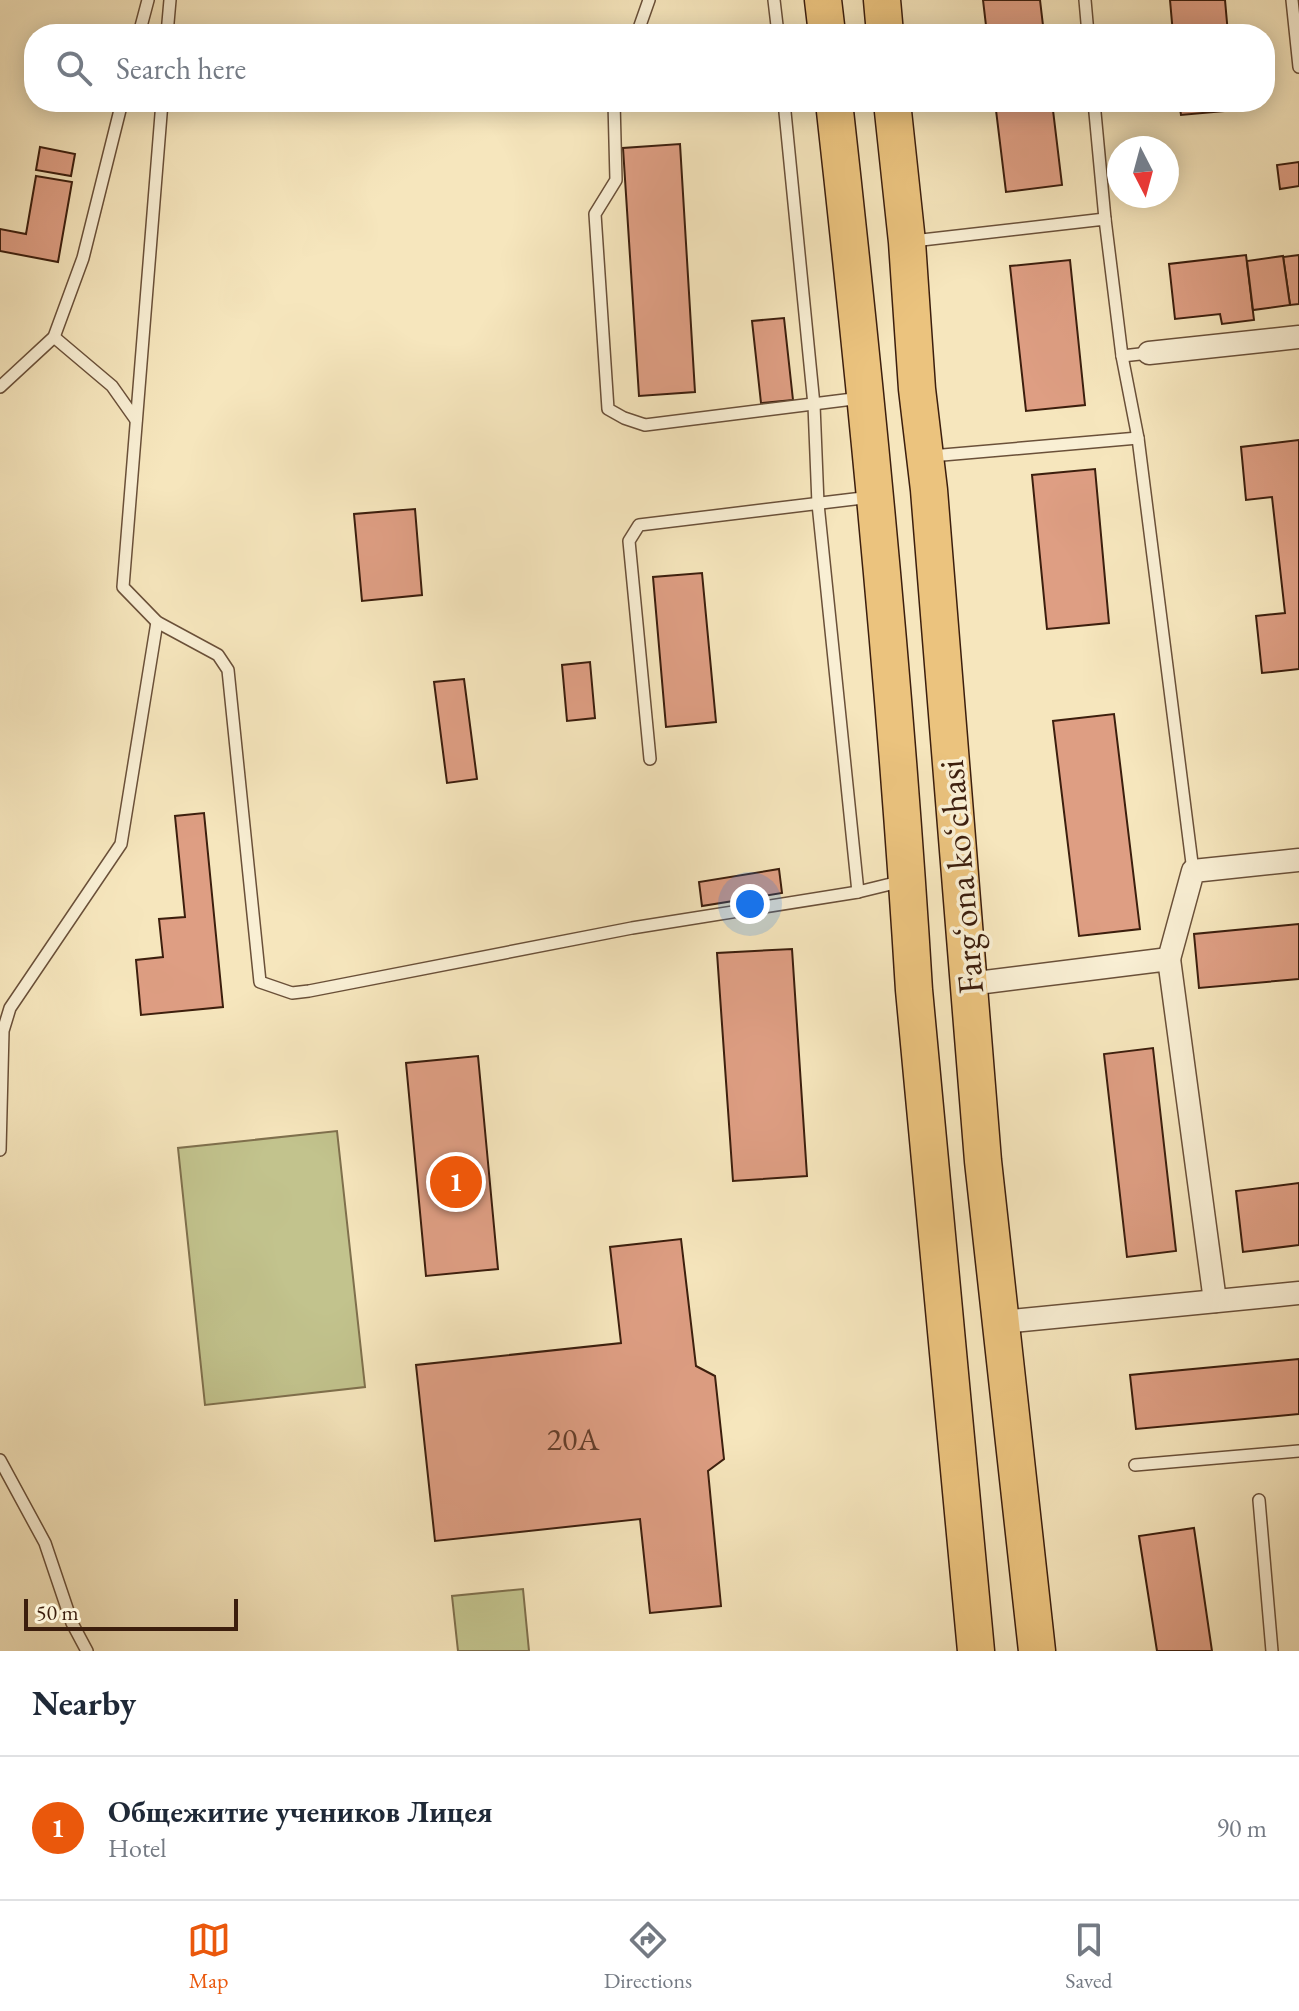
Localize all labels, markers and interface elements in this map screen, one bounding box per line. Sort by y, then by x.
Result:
search box [24,24,1275,112]
icon: search [52,46,96,90]
text: Search here [116,49,246,88]
north arrow [1107,136,1179,208]
street label: Fargʻona koʻchasi [927,758,994,996]
your location [730,884,770,924]
pin: 1 [430,1152,482,1212]
house number: 20А [547,1418,600,1460]
scale bar [24,1595,238,1631]
text: 50 m [36,1598,79,1627]
text: Nearby [32,1681,136,1725]
text: Общежитие учеников Лицея [108,1792,493,1831]
text: 1 [51,1811,65,1845]
text: 90 m [1217,1811,1267,1845]
text: Hotel [108,1831,166,1865]
tab: Map [187,1918,231,1995]
tab: Directions [604,1918,692,1995]
tab: Saved [1065,1918,1112,1995]

